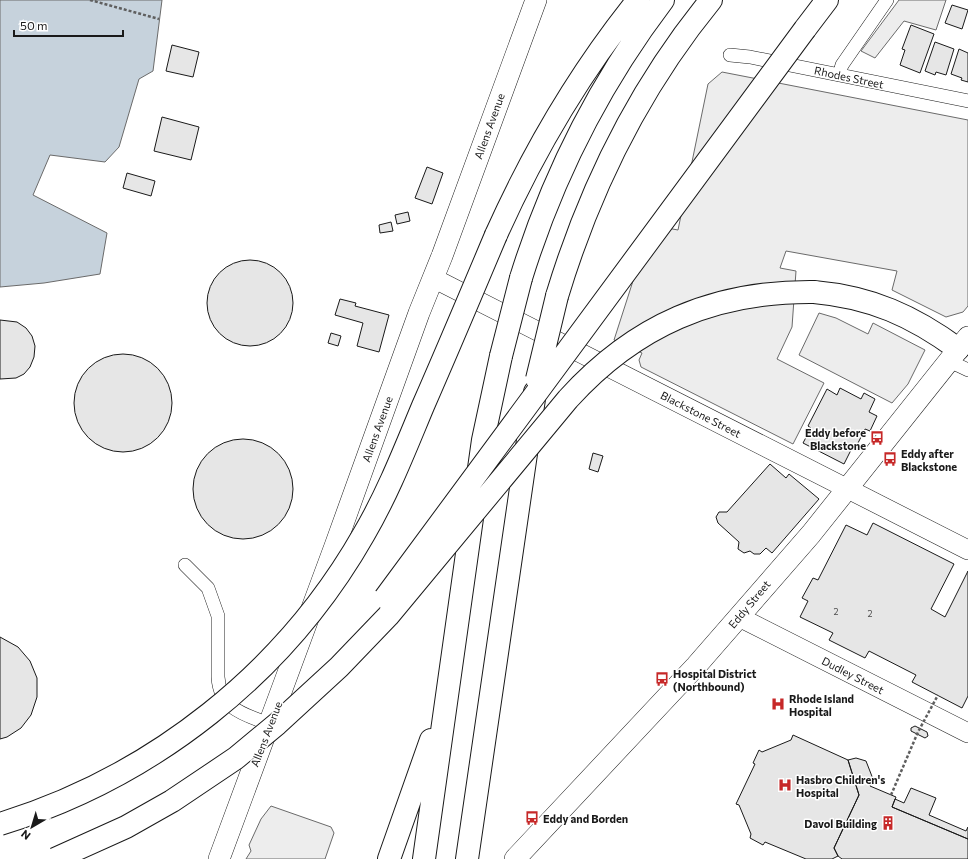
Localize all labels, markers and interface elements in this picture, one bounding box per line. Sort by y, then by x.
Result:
scale bar [14,12,123,38]
text: 50 m [20,18,48,32]
street label: Rhodes Street [813,63,885,91]
street label: Allens Avenue [471,91,507,161]
street label: Blackstone Street [659,388,744,440]
street label: Allens Avenue [359,394,395,464]
place label: Eddy before Blackstone [805,426,866,452]
bus stop icon: Eddy before Blackstone [869,430,885,446]
place label: Eddy after Blackstone [901,447,957,473]
bus stop icon: Eddy after Blackstone [882,451,898,467]
street label: Eddy Street [725,577,773,630]
house number: 2 [834,606,839,617]
house number: 2 [868,608,873,619]
street label: Dudley Street [820,654,887,696]
place label: Hospital District (Northbound) [673,667,757,693]
bus stop icon: Hospital District (Northbound) [654,671,670,687]
place label: Rhode Island Hospital [789,692,854,718]
hospital icon: Rhode Island Hospital [770,696,786,712]
street label: Allens Avenue [248,699,285,769]
place label: Hasbro Children's Hospital [796,773,885,799]
hospital icon: Hasbro Children's Hospital [777,777,793,793]
north arrow [12,807,52,847]
bus stop icon: Eddy and Borden [524,810,540,826]
place label: Eddy and Borden [543,812,628,825]
building icon: Davol Building [880,815,896,831]
place label: Davol Building [804,817,877,830]
text: N [18,828,33,843]

